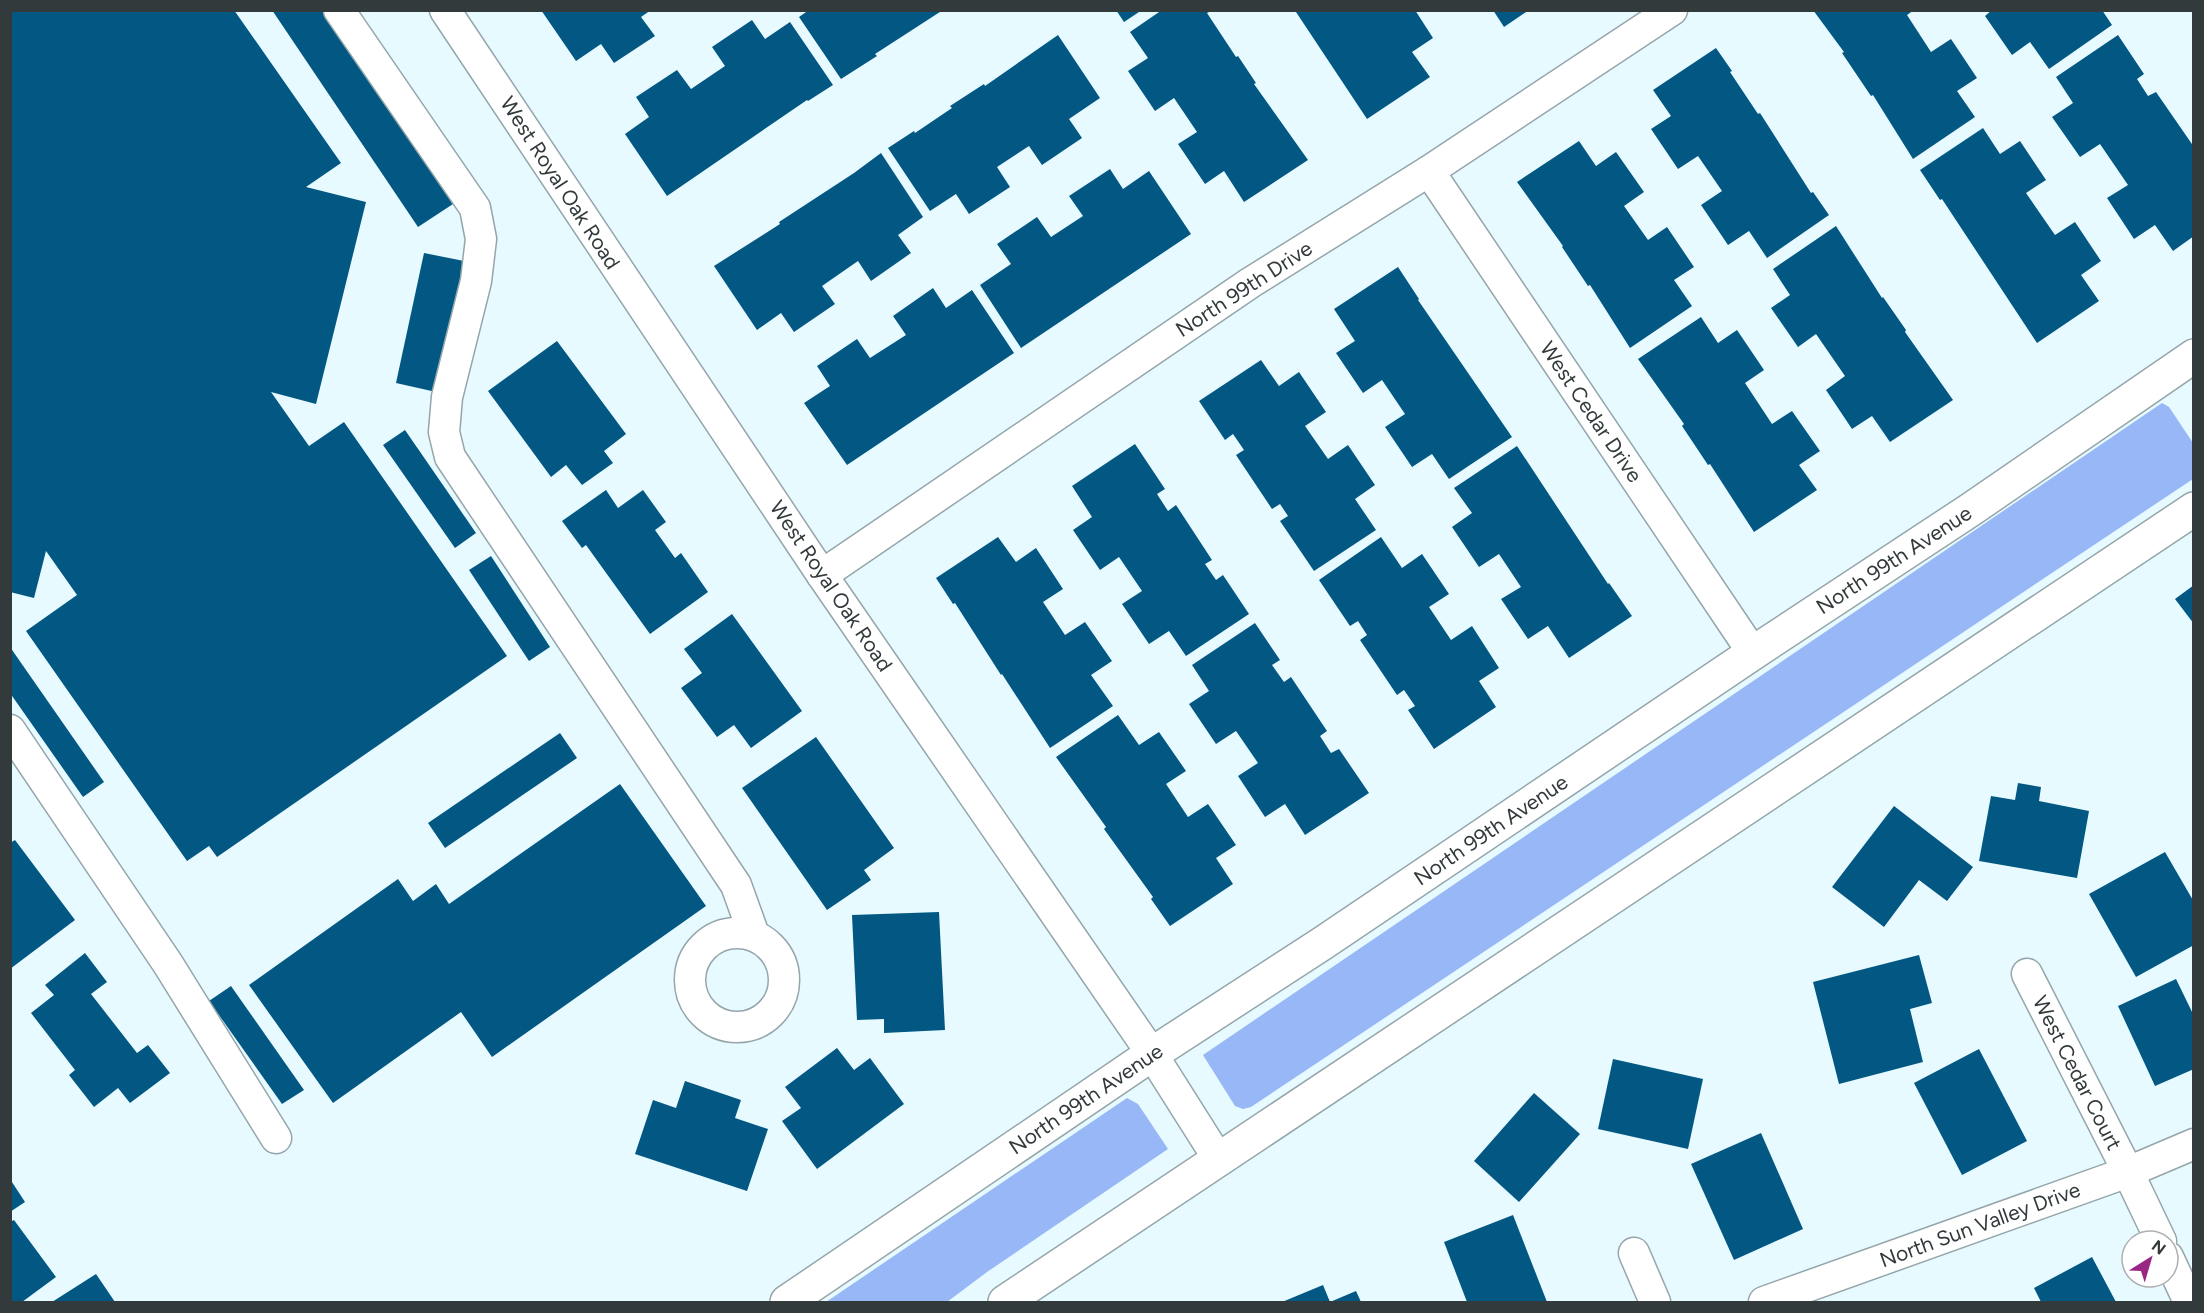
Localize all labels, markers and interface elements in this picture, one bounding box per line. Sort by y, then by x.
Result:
street label: West Royal Oak Road [495,92,626,274]
street label: North 99th Drive [1171,235,1317,342]
street label: West Cedar Drive [1535,337,1648,487]
street label: West Royal Oak Road [765,496,898,676]
street label: North 99th Avenue [1811,500,1976,619]
street label: North 99th Avenue [1409,769,1572,890]
street label: West Cedar Court [2028,992,2127,1154]
street label: North 99th Avenue [1004,1038,1167,1159]
street label: North Sun Valley Drive [1876,1177,2083,1272]
north arrow [2120,1229,2180,1289]
text: N [2148,1236,2169,1259]

